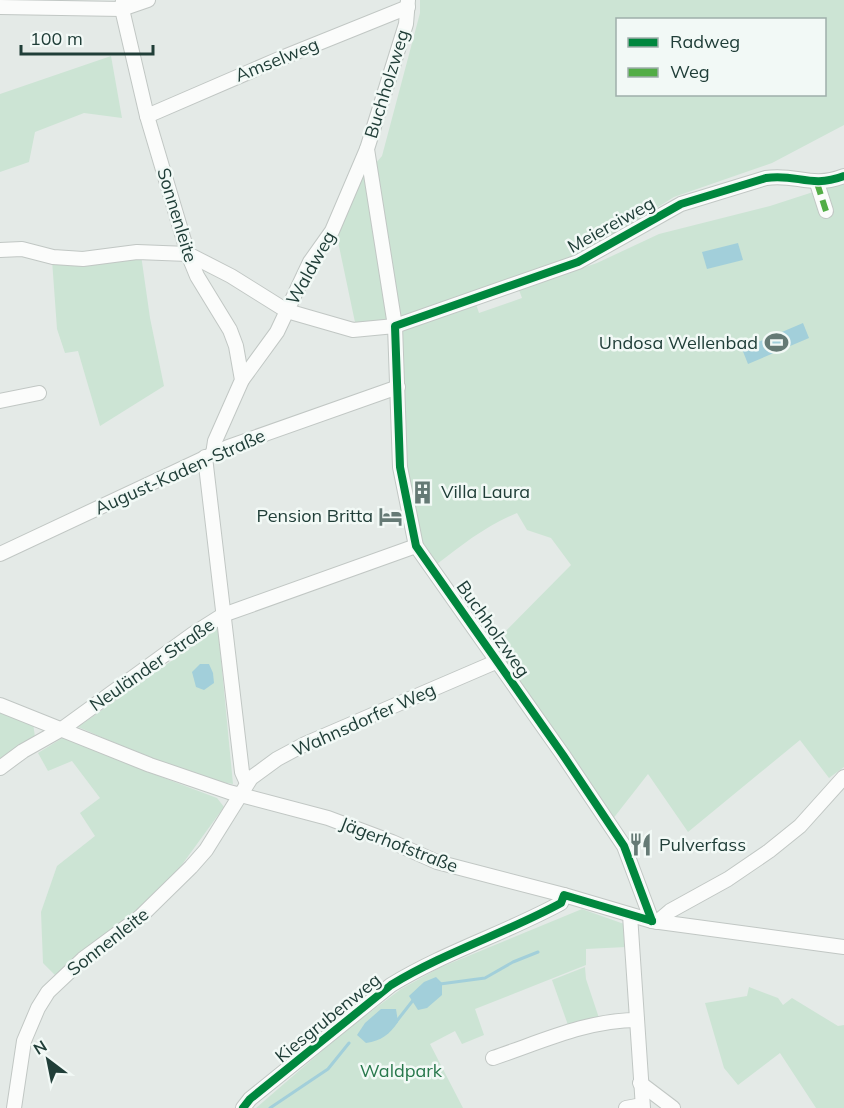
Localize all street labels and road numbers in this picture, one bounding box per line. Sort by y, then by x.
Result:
street label: Buchholzweg [359,27,414,141]
street label: Amselweg [232,32,322,87]
street label: Sonnenleite [152,165,203,265]
street label: Meiereiweg [563,191,658,258]
street label: Waldweg [281,227,340,309]
street label: August-Kaden-Straße [91,424,269,519]
street label: Buchholzweg [452,576,535,681]
street label: Neuländer Straße [85,613,219,716]
street label: Wahnsdorfer Weg [289,678,439,761]
street label: Jägerhofstraße [337,812,461,878]
street label: Sonnenleite [62,903,153,981]
street label: Kiesgrubenweg [270,968,385,1067]

